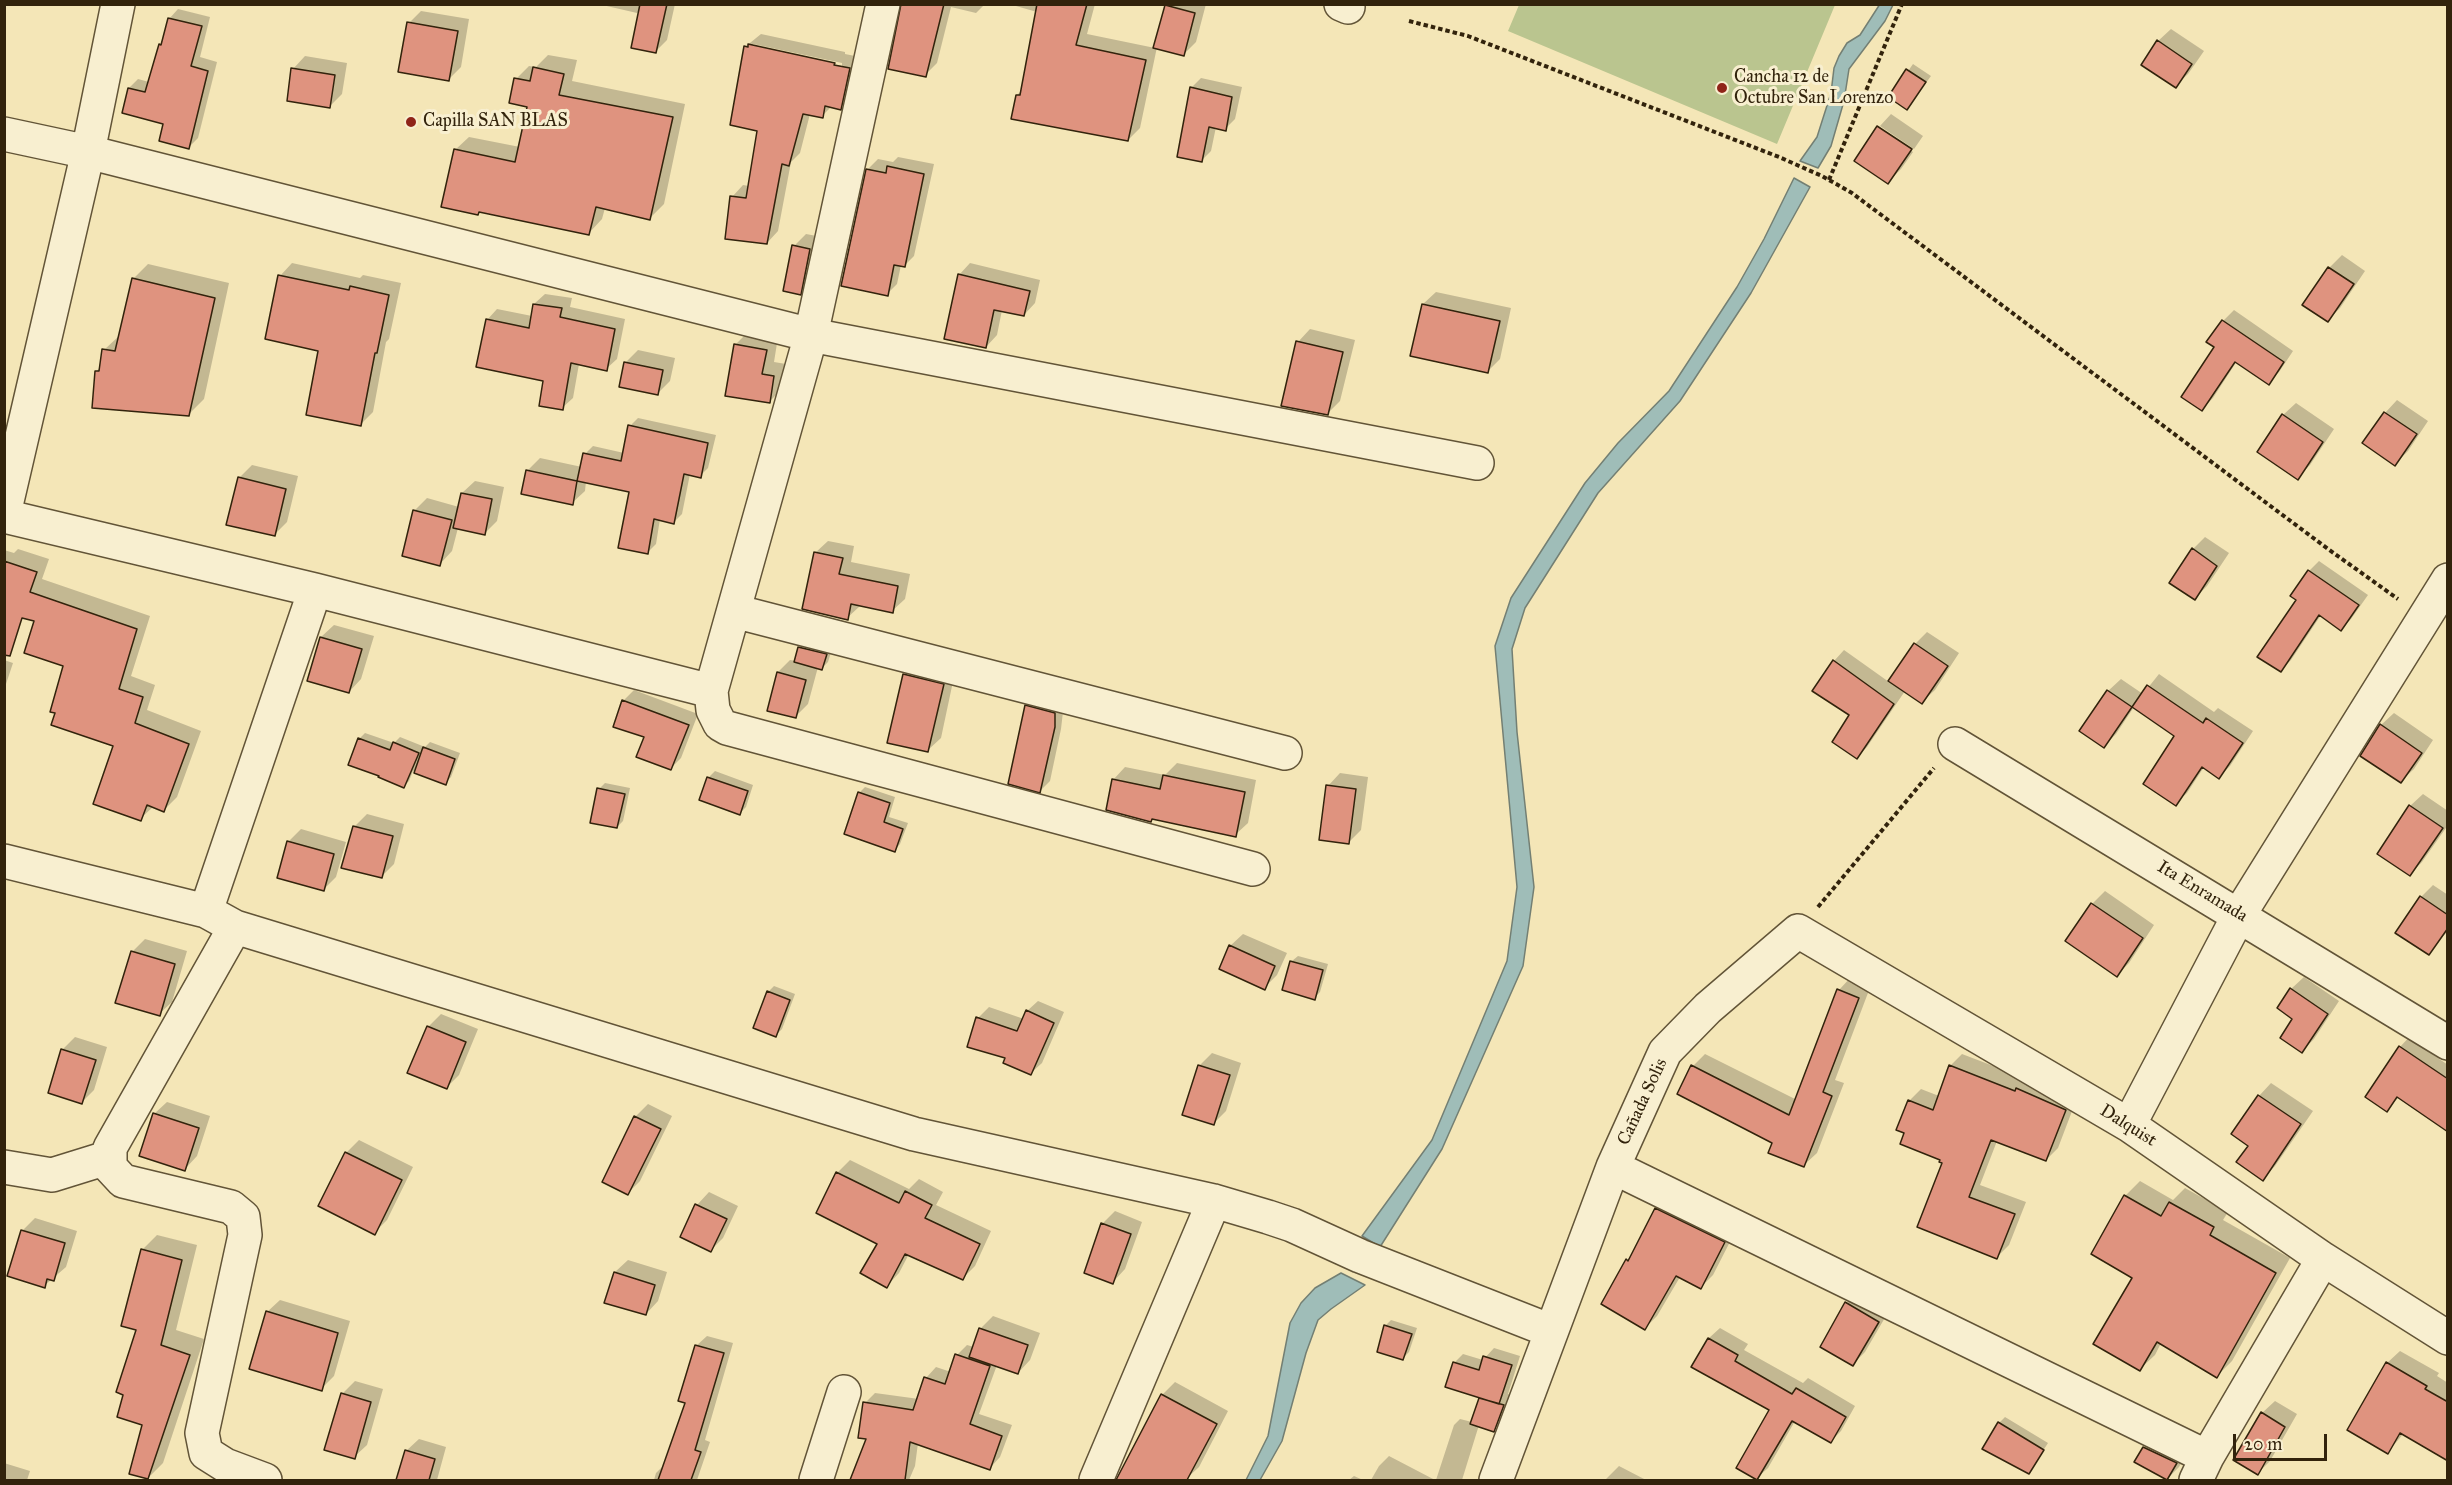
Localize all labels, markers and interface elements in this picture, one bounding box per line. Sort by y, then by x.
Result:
place label: Cancha 12 de Octubre San Lorenzo [1734,67,1893,110]
marker: Cancha 12 de Octubre San Lorenzo [1715,81,1729,95]
place label: Capilla SAN BLAS [423,111,568,133]
marker: Capilla SAN BLAS [404,115,418,129]
street label: Ita Enramada [2153,857,2251,927]
street label: Cañada Solis [1613,1055,1673,1149]
street label: Dalquist [2096,1100,2160,1152]
scale bar [2236,1422,2330,1460]
text: 20 m [2244,1433,2282,1455]

